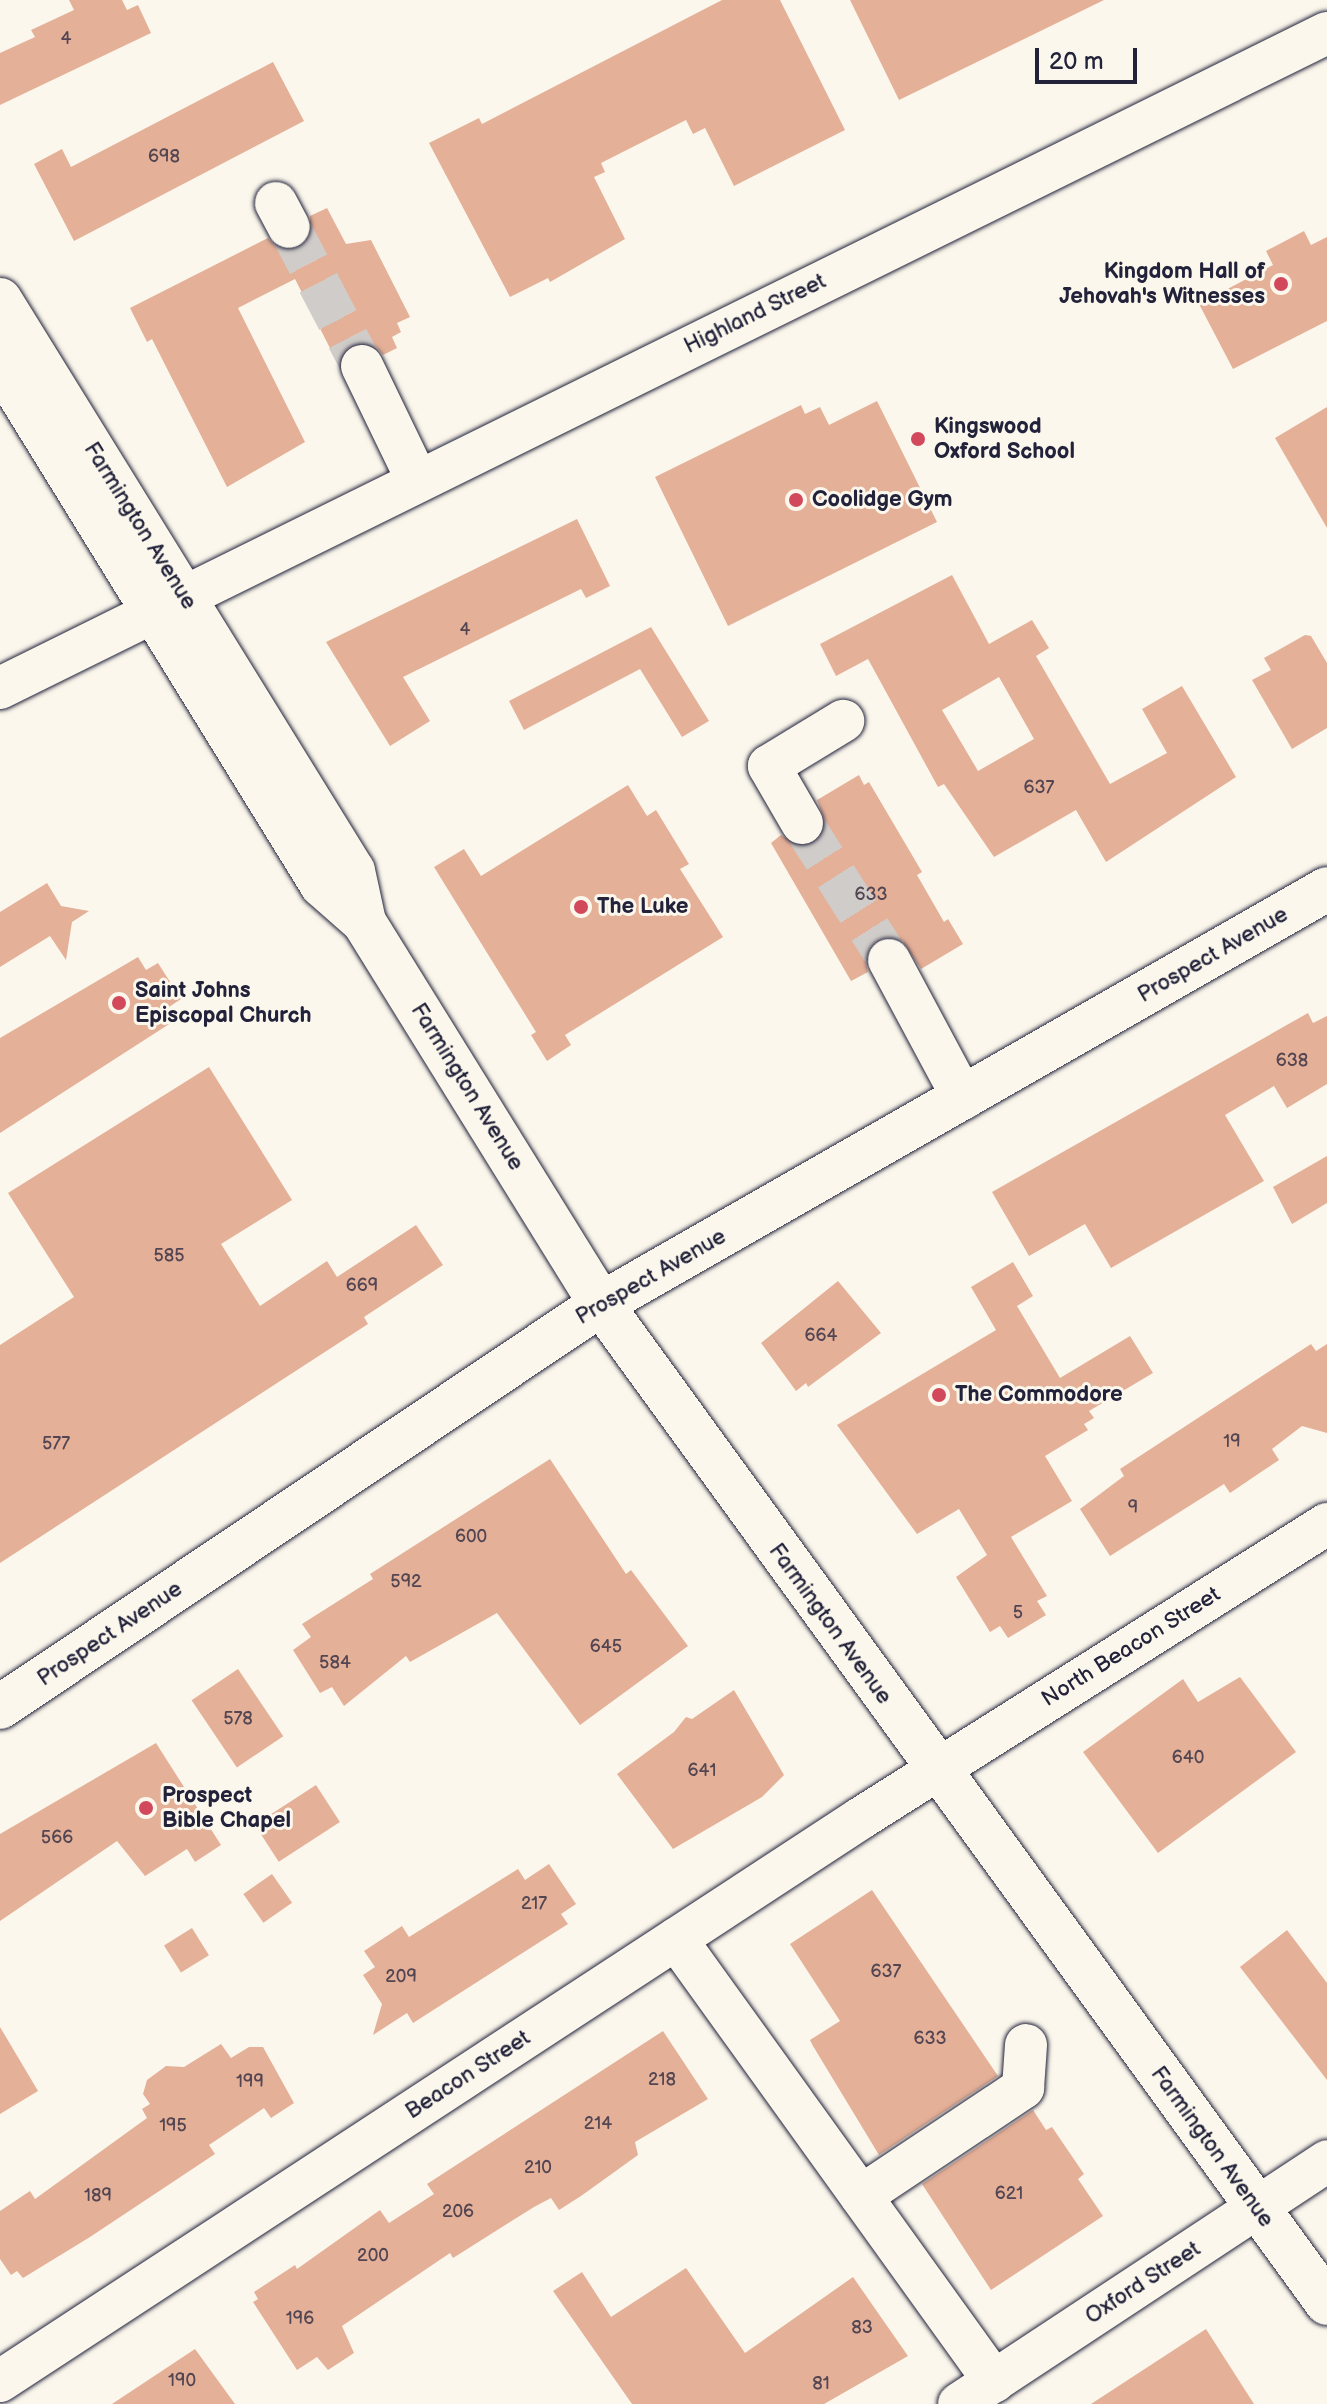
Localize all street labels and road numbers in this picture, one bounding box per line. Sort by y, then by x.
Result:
street label: Highland Street [680,268,830,360]
street label: Farmington Avenue [78,438,202,614]
street label: Prospect Avenue [1133,901,1293,1009]
street label: Farmington Avenue [405,999,529,1175]
street label: Prospect Avenue [571,1223,731,1331]
street label: Farmington Avenue [763,1539,897,1709]
street label: Prospect Avenue [33,1576,187,1692]
street label: North Beacon Street [1037,1581,1225,1713]
street label: Beacon Street [401,2025,535,2125]
street label: Farmington Avenue [1145,2062,1279,2232]
street label: Oxford Street [1080,2236,1206,2330]

